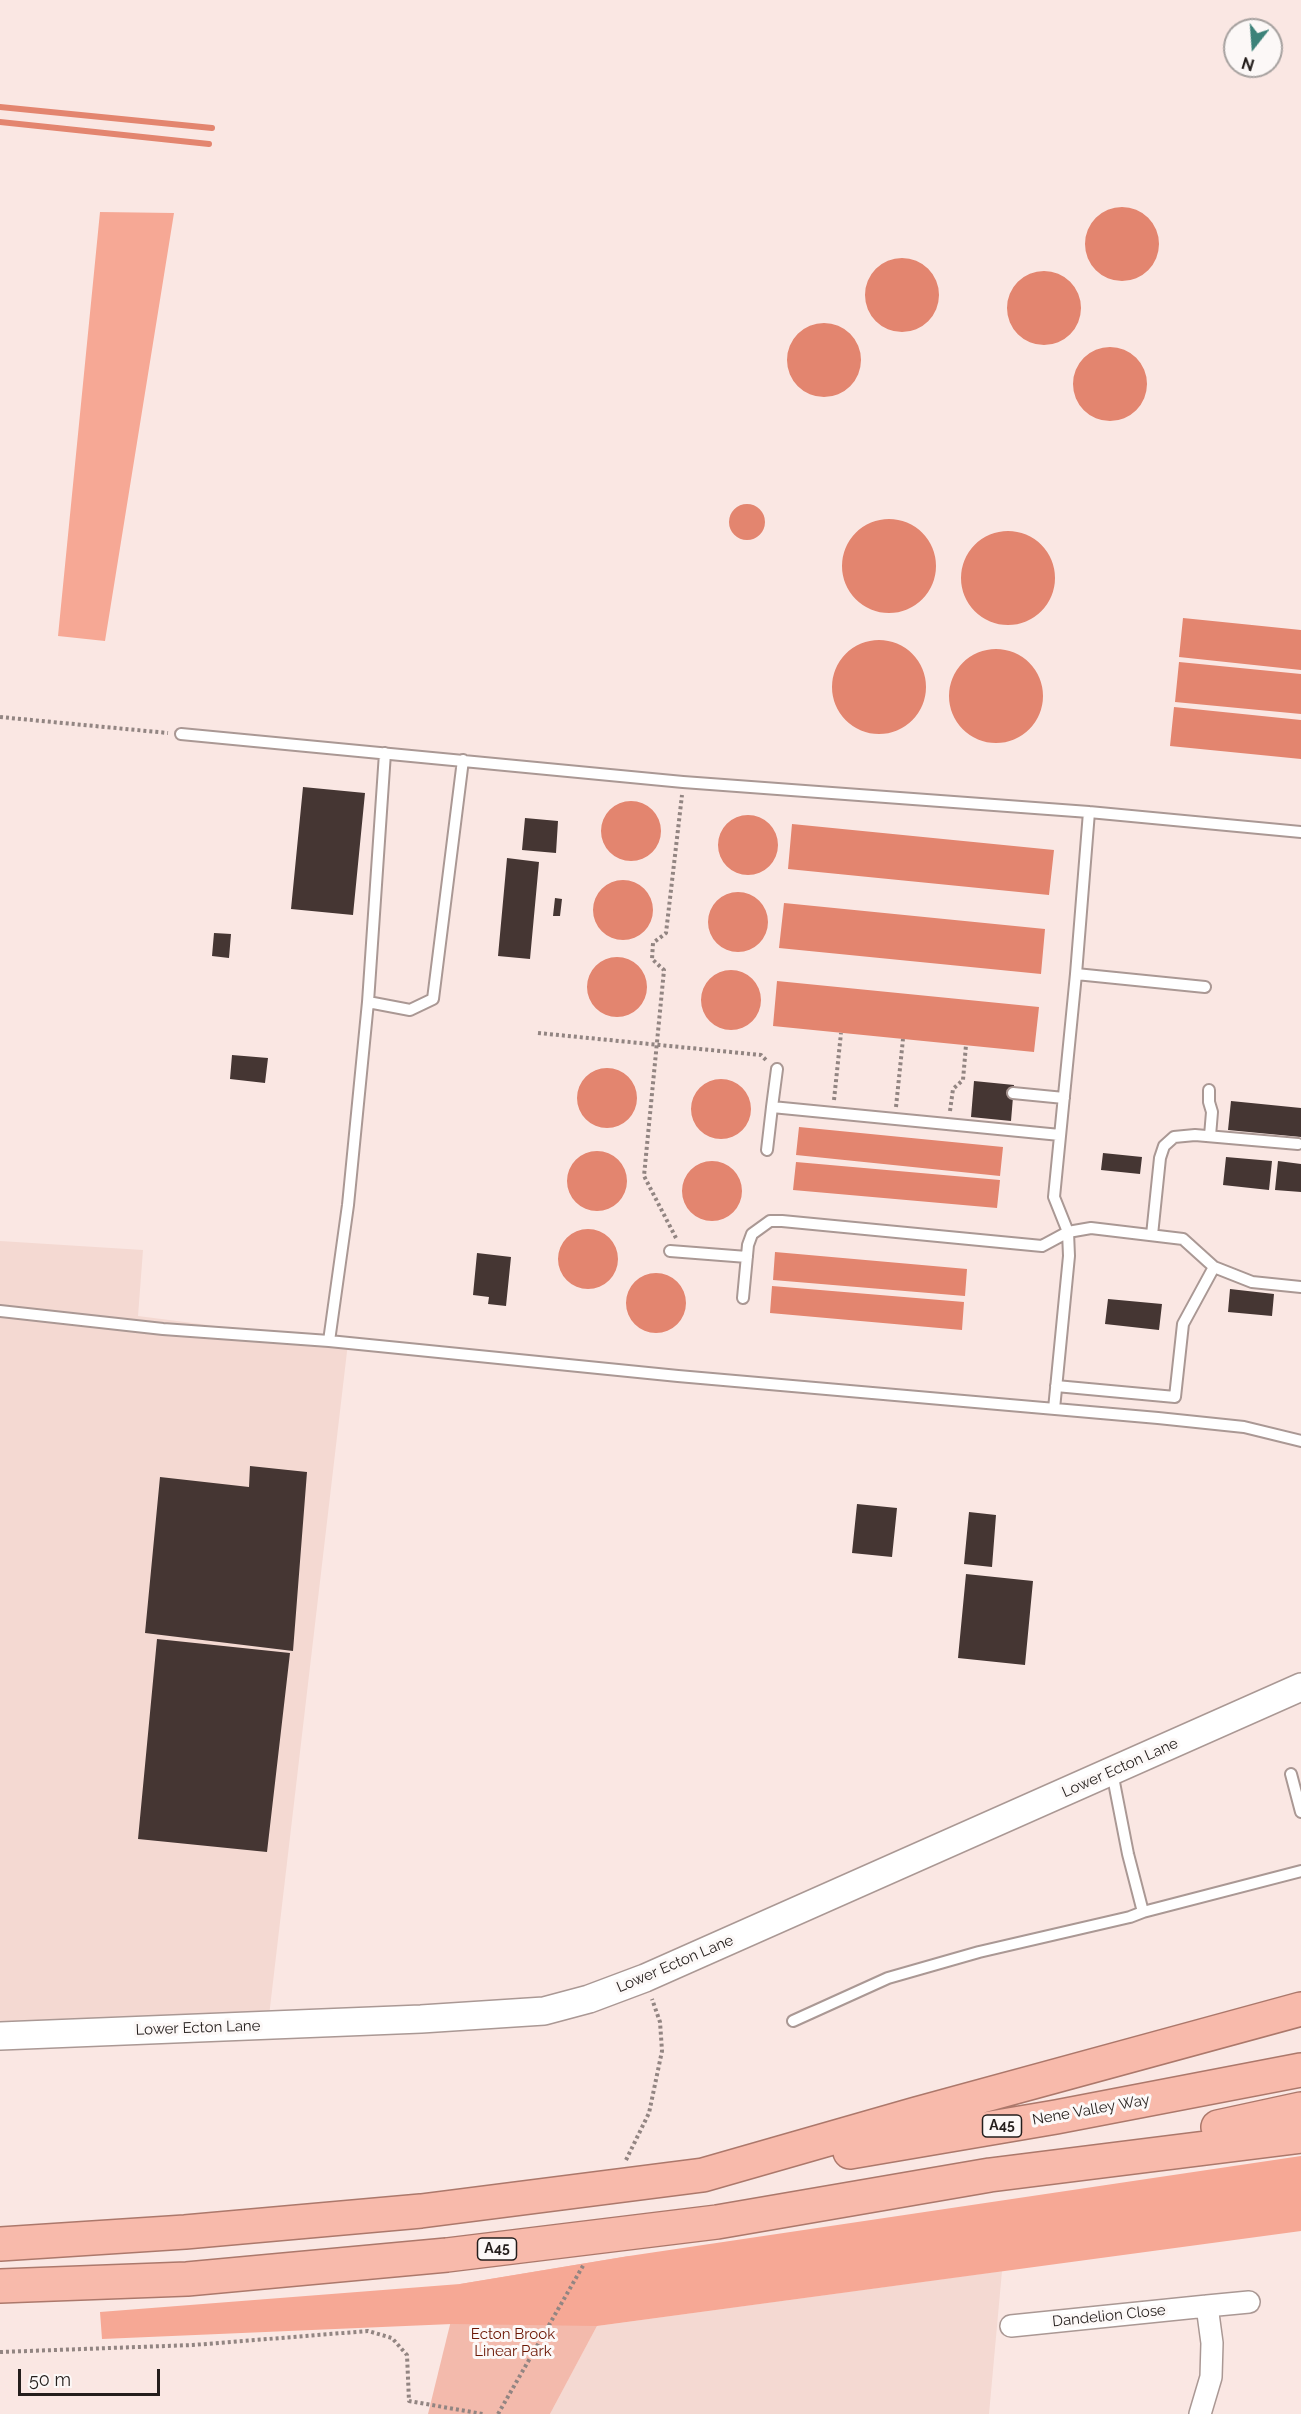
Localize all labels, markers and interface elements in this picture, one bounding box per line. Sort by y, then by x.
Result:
north arrow [1223,18,1283,78]
text: N [1240,53,1257,75]
street label: Lower Ecton Lane [1059,1734,1181,1802]
street label: Lower Ecton Lane [614,1931,736,1997]
street label: Lower Ecton Lane [135,2017,261,2039]
street label: Nene Valley Way [1031,2091,1151,2129]
road number: A45 [982,2115,1022,2137]
road number: A45 [478,2238,516,2260]
street label: Dandelion Close [1051,2301,1167,2331]
park label: Ecton Brook Linear Park [471,2325,555,2360]
scale bar [21,2357,164,2395]
text: 50 m [29,2369,71,2390]

